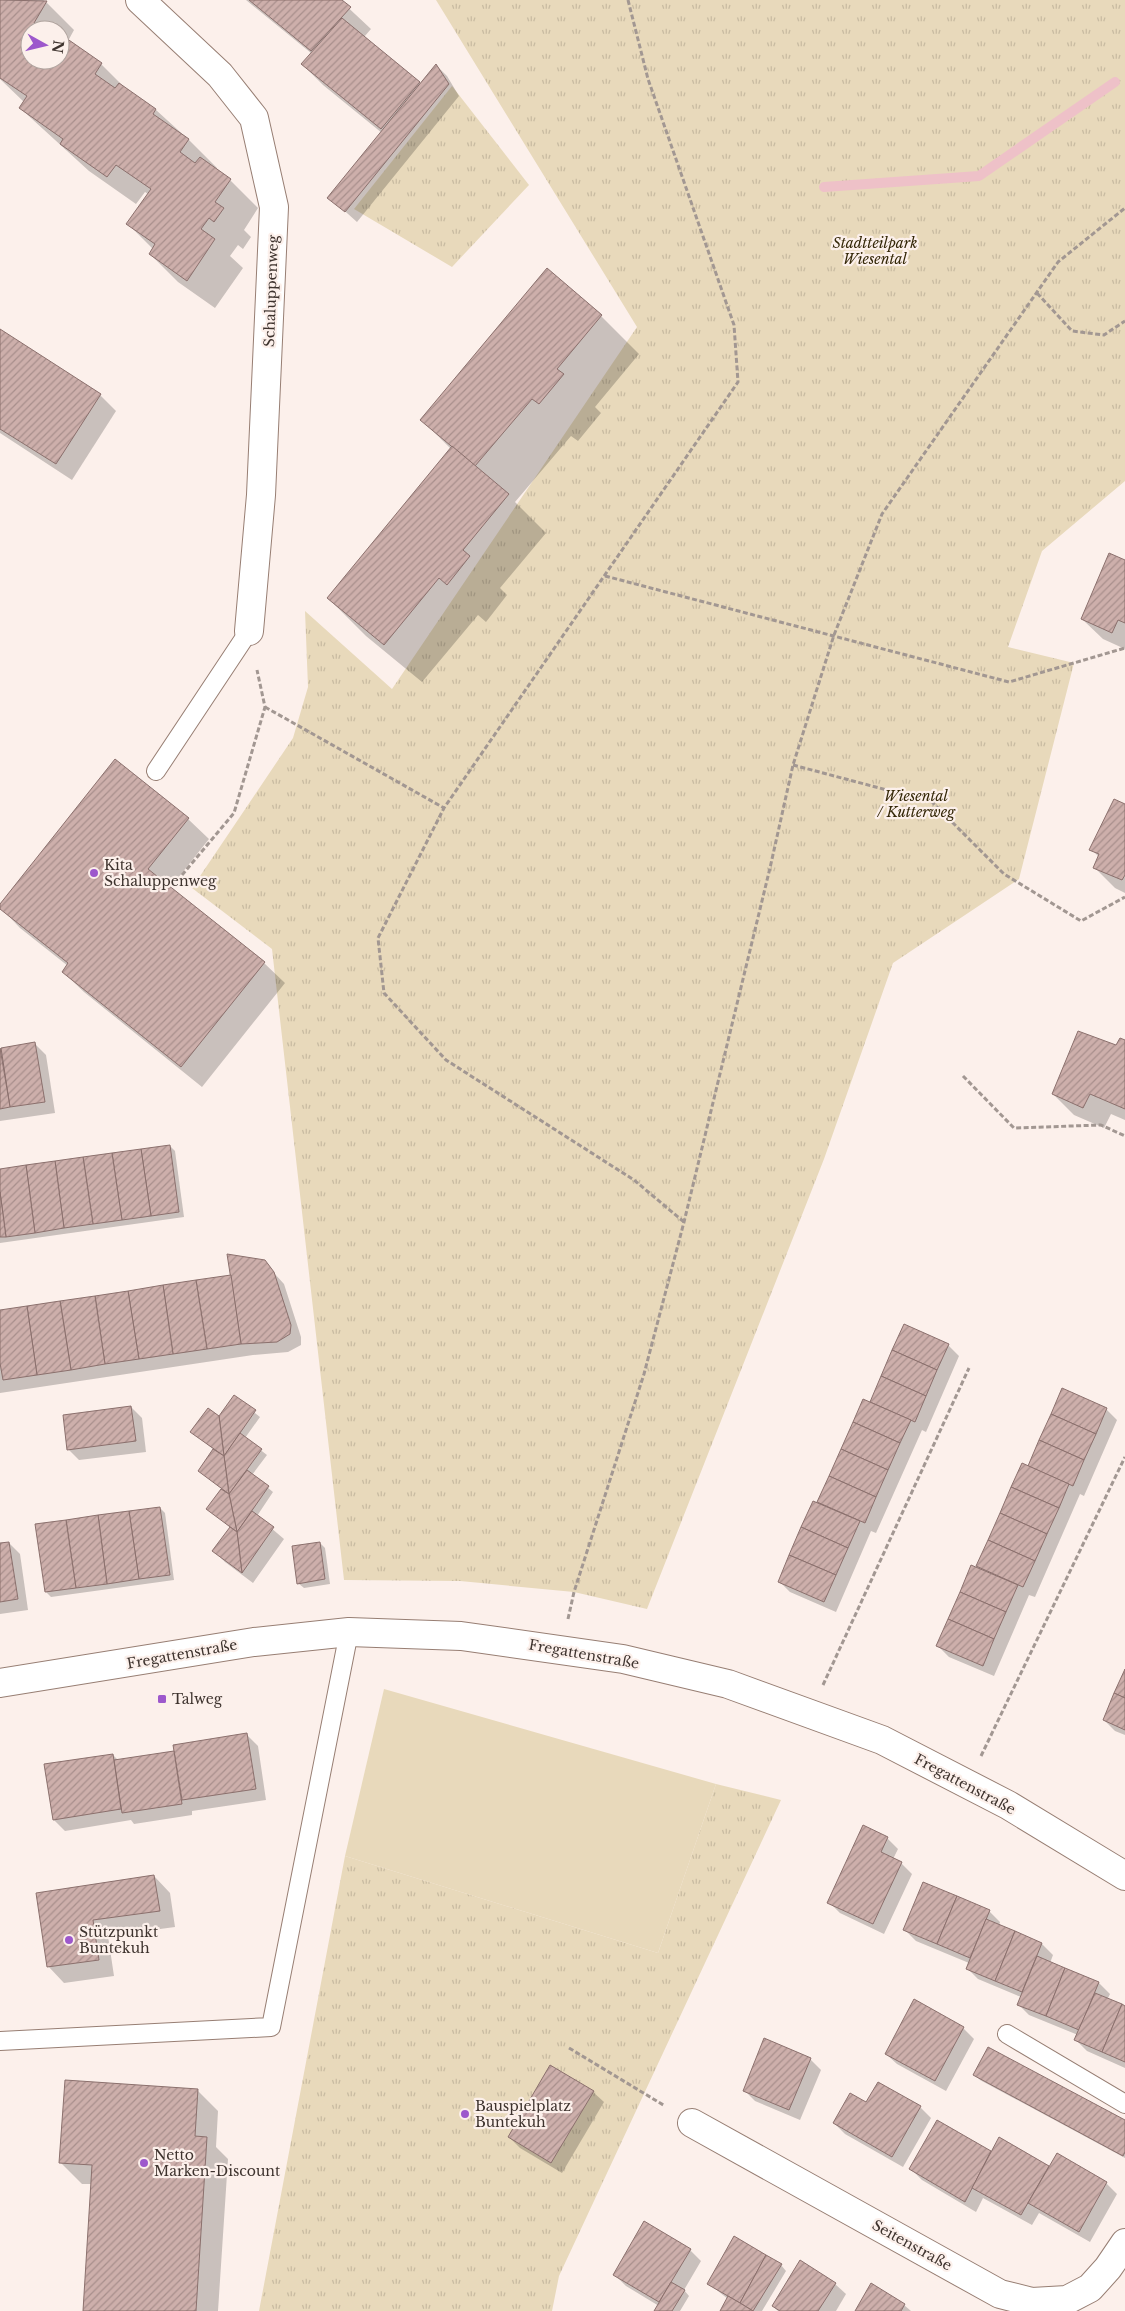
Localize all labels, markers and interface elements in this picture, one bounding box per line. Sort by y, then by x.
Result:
north arrow [20,20,70,70]
text: N [48,39,68,55]
street label: Schaluppenweg [260,234,282,347]
park label: Stadtteilpark Wiesental [833,234,917,268]
park label: Wiesental / Kutterweg [876,787,956,821]
place label: Kita Schaluppenweg [104,856,217,890]
marker: Kita Schaluppenweg [88,867,100,879]
street label: Fregattenstraße [125,1635,239,1673]
street label: Fregattenstraße [527,1635,641,1673]
place label: Talweg [172,1690,223,1708]
marker: Talweg [156,1693,168,1705]
street label: Fregattenstraße [911,1750,1019,1818]
place label: Stützpunkt Buntekuh [79,1923,159,1957]
marker: Stützpunkt Buntekuh [63,1934,75,1946]
place label: Bauspielplatz Buntekuh [475,2097,571,2131]
marker: Bauspielplatz Buntekuh [459,2108,471,2120]
place label: Netto Marken-Discount [154,2146,281,2180]
marker: Netto Marken-Discount [138,2157,150,2169]
street label: Seitenstraße [869,2216,955,2274]

